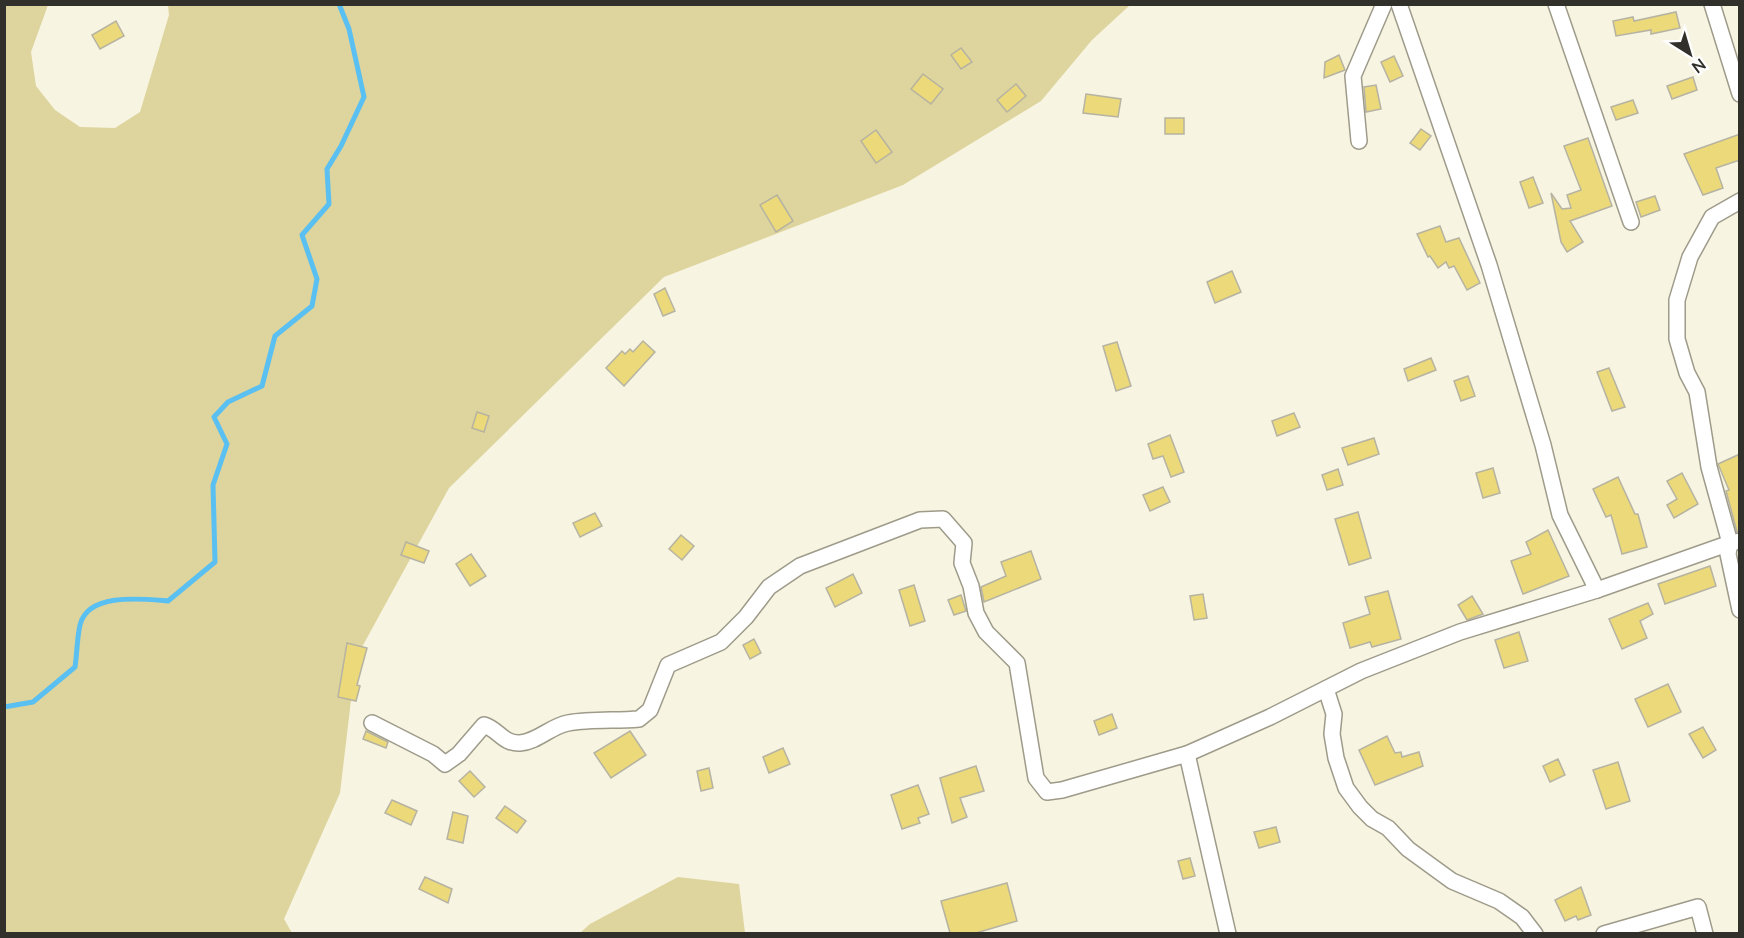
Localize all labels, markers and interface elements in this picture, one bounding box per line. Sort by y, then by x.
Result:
north arrow [1660,24,1720,84]
text: N [1689,55,1710,78]

